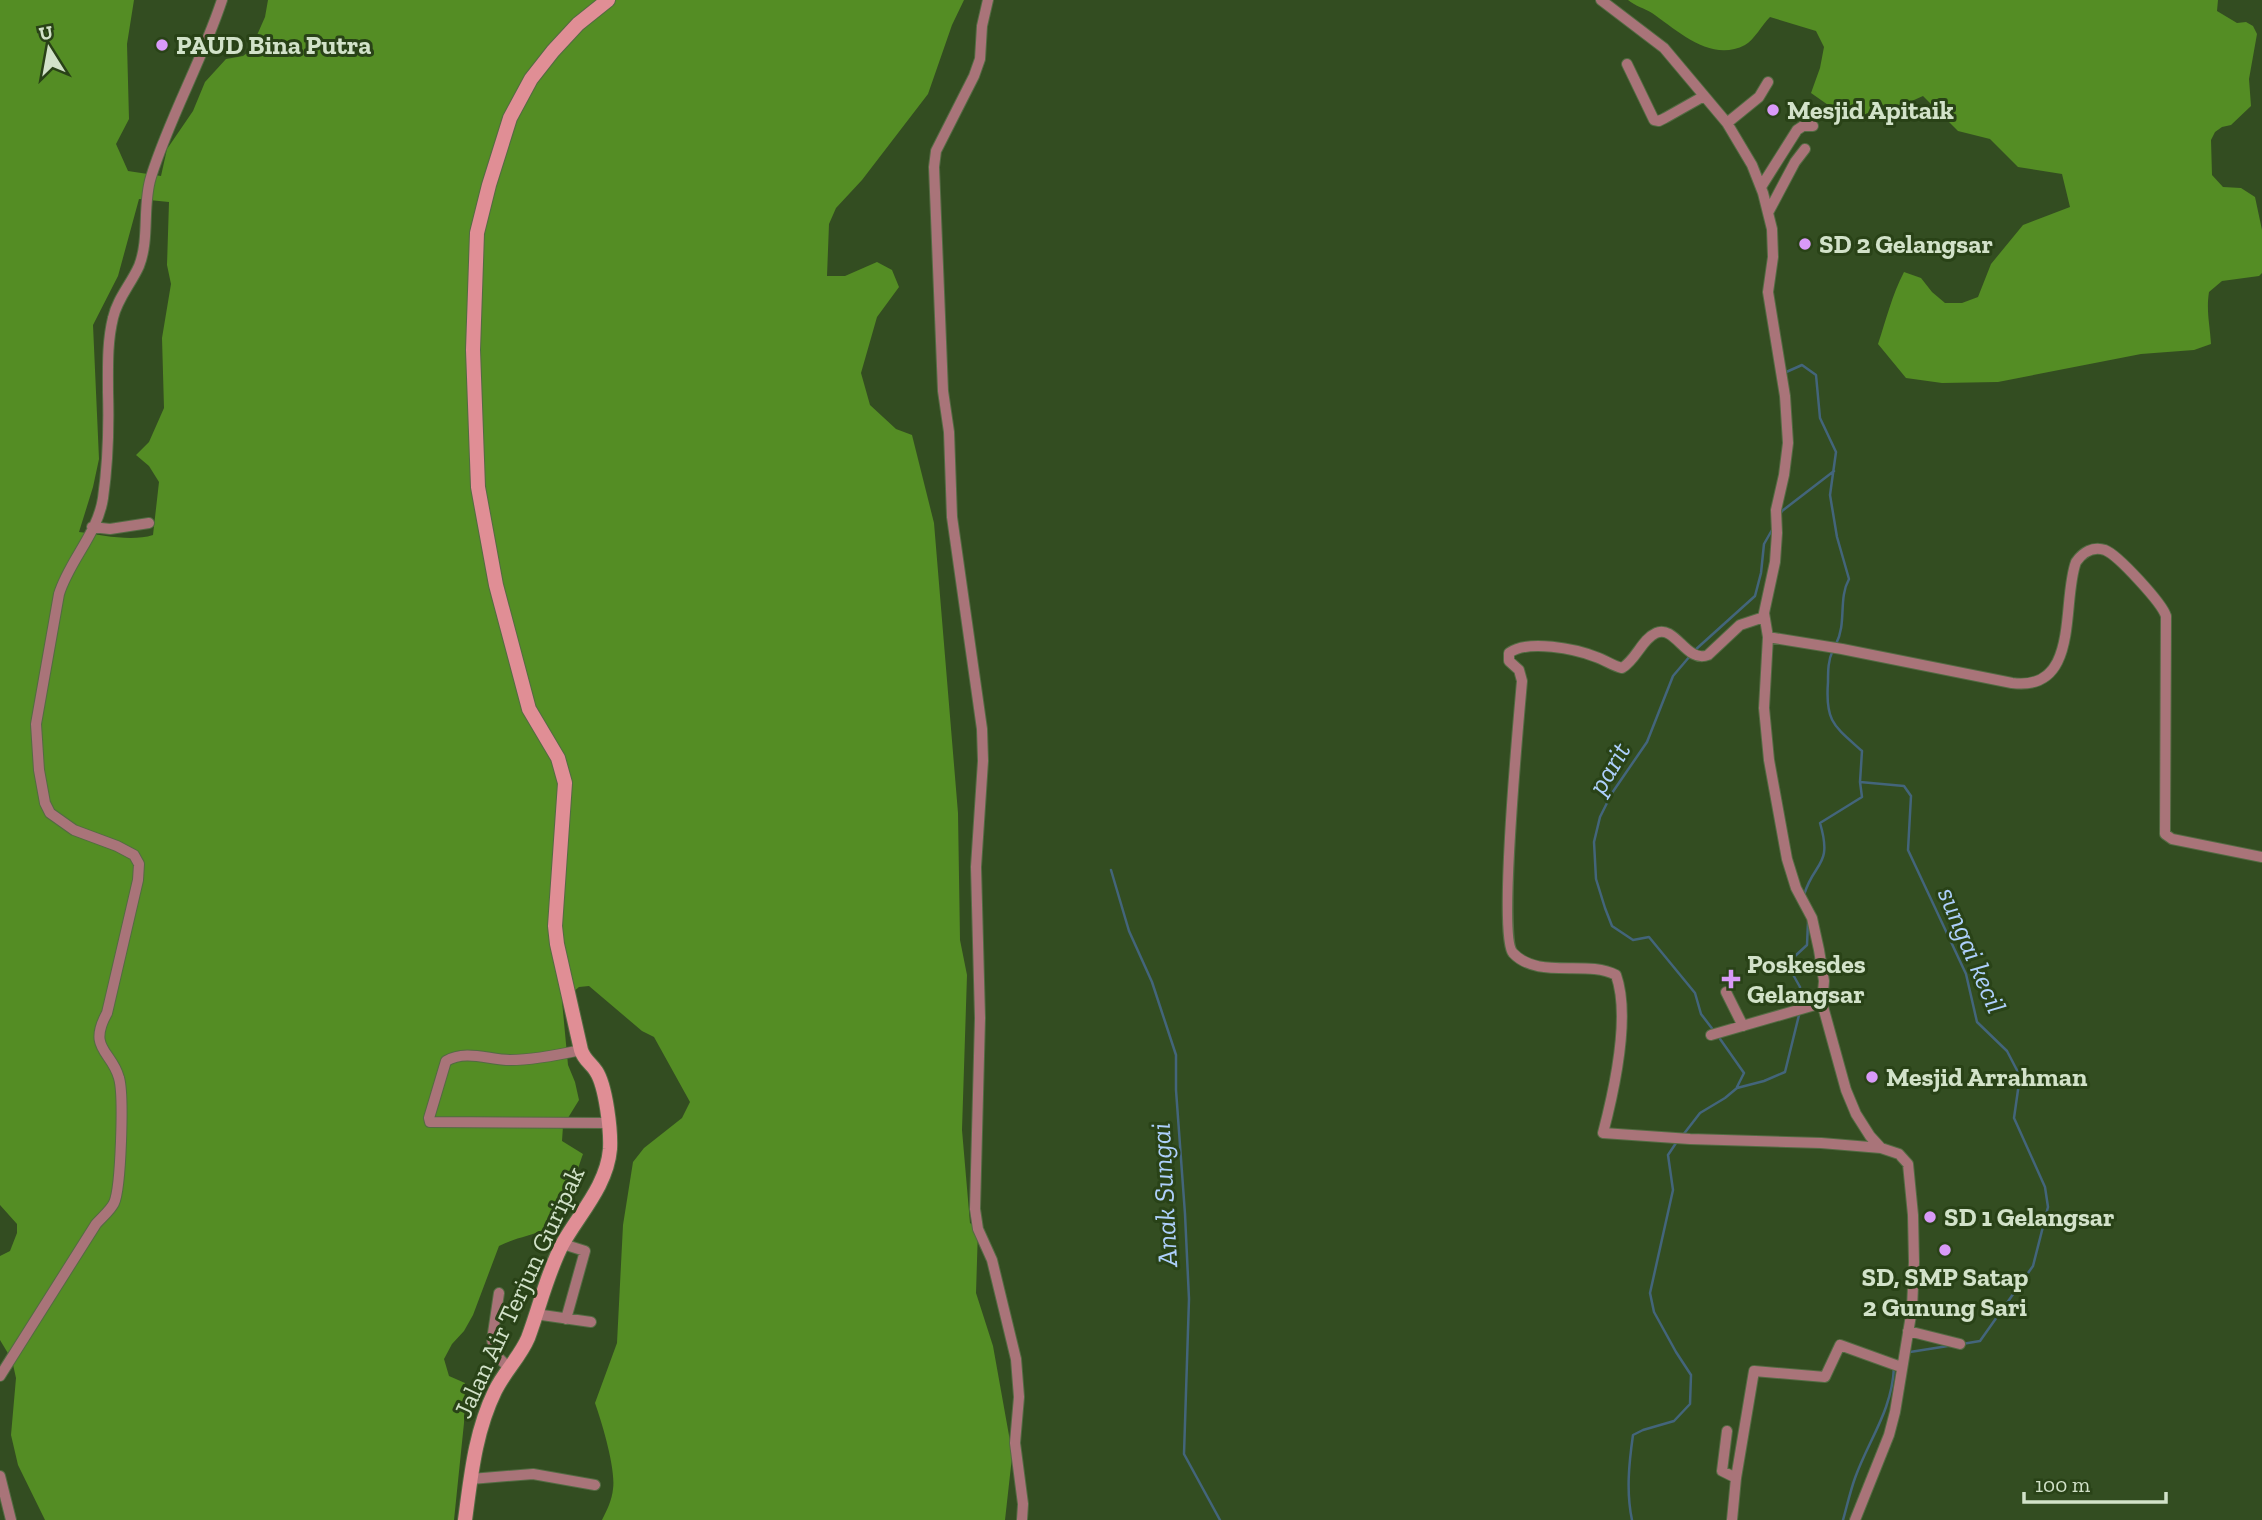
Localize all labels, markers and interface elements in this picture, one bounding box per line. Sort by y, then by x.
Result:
north arrow [14,14,84,84]
text: U [37,20,55,45]
place label: PAUD Bina Putra [176,29,371,61]
marker: PAUD Bina Putra [154,37,170,53]
place label: Mesjid Apitaik [1787,94,1955,126]
marker: Mesjid Apitaik [1765,102,1781,118]
place label: SD 2 Gelangsar [1819,228,1993,260]
marker: SD 2 Gelangsar [1797,236,1813,252]
water label: parit [1580,736,1638,801]
water label: sungai kecil [1931,882,2013,1018]
place label: Poskesdes Gelangsar [1747,948,1866,1010]
marker: Poskesdes Gelangsar [1721,969,1741,989]
place label: Mesjid Arrahman [1886,1061,2088,1093]
marker: Mesjid Arrahman [1864,1069,1880,1085]
water label: Anak Sungai [1144,1122,1184,1269]
street label: Jalan Air Terjun Guripak [447,1161,592,1423]
place label: SD 1 Gelangsar [1944,1201,2114,1233]
marker: SD 1 Gelangsar [1922,1209,1938,1225]
marker: SD, SMP Satap 2 Gunung Sari [1937,1242,1953,1258]
place label: SD, SMP Satap 2 Gunung Sari [1862,1261,2029,1323]
scale bar [2024,1460,2166,1504]
text: 100 m [2035,1472,2090,1497]

